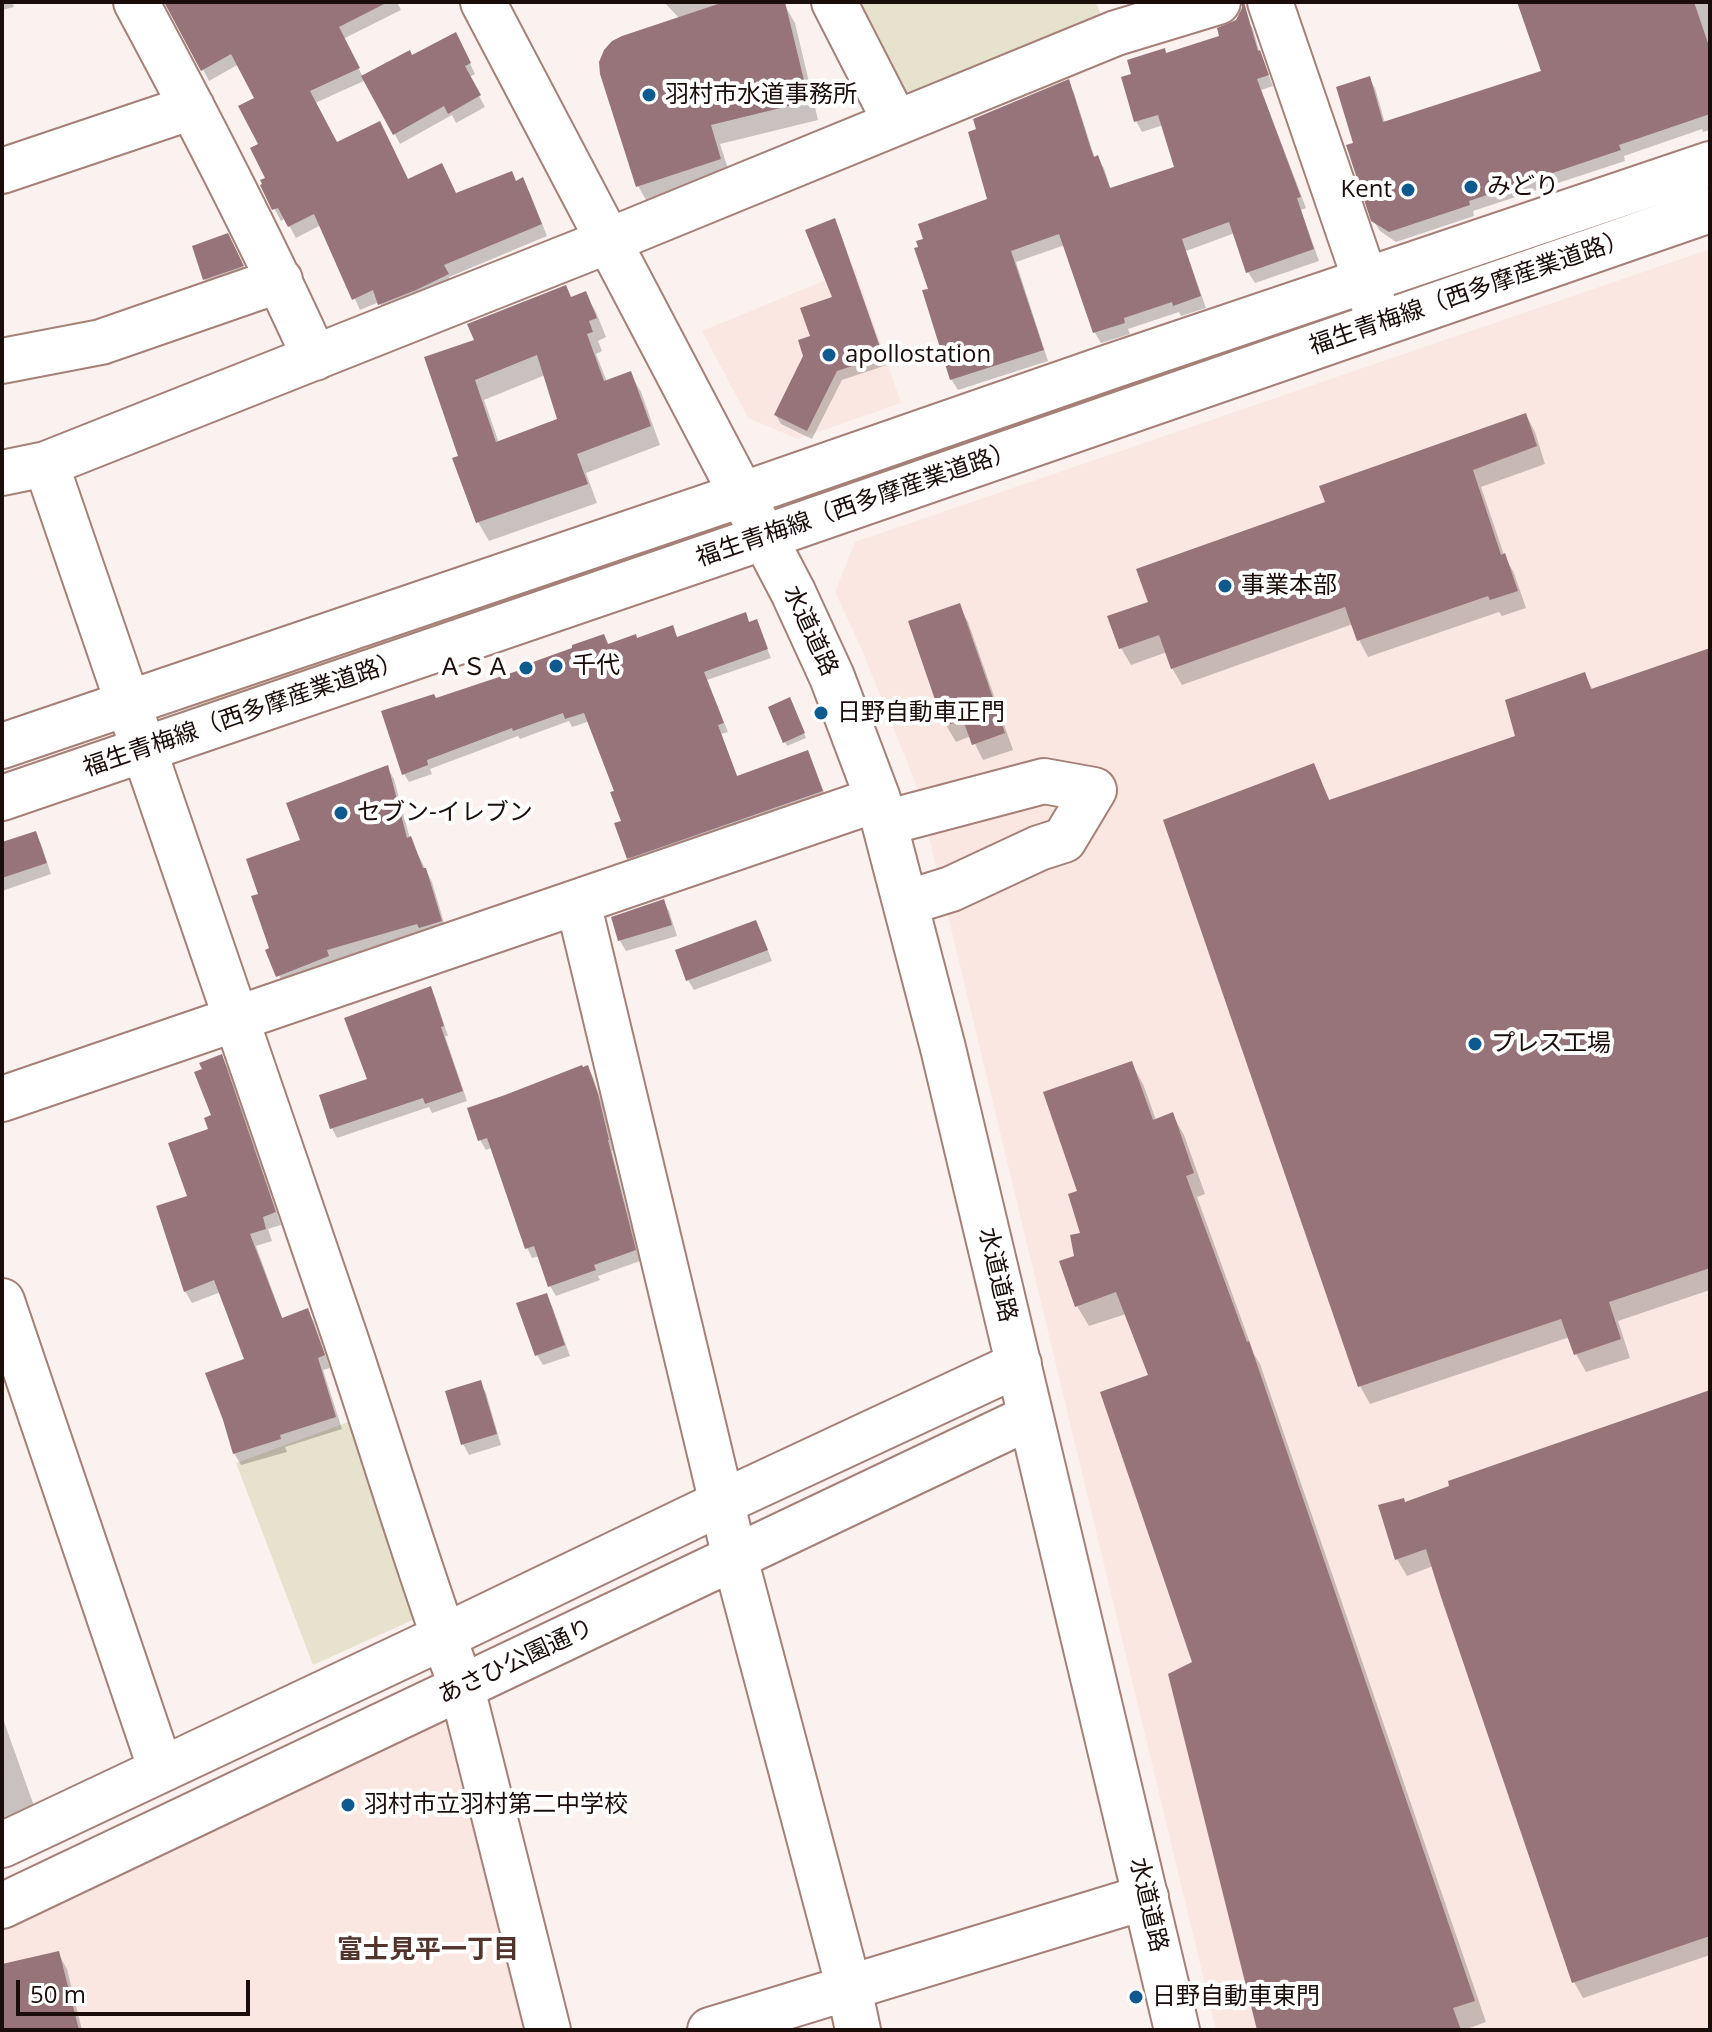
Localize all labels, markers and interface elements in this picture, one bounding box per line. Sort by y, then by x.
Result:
place label: 羽村市水道事務所 [665,81,857,109]
marker: 羽村市水道事務所 [640,86,658,104]
place label: みどり [1487,173,1559,201]
place label: Kent [1341,176,1392,204]
marker: みどり [1462,178,1480,196]
marker: Kent [1399,181,1417,199]
street label: 福生青梅線（西多摩産業道路） [1305,225,1633,361]
place label: apollostation [845,341,991,369]
marker: apollostation [820,346,838,364]
street label: 福生青梅線（西多摩産業道路） [692,437,1020,573]
place label: 事業本部 [1241,572,1337,600]
marker: 事業本部 [1216,577,1234,595]
street label: 水道道路 [777,581,843,681]
street label: 福生青梅線（西多摩産業道路） [79,647,407,783]
place label: 千代 [572,652,620,680]
place label: ＡＳＡ [438,654,510,682]
marker: 千代 [547,657,565,675]
marker: ＡＳＡ [517,659,535,677]
place label: 日野自動車正門 [837,699,1005,727]
marker: 日野自動車正門 [812,704,830,722]
place label: セブン-イレブン [357,799,533,827]
marker: セブン-イレブン [332,804,350,822]
place label: プレス工場 [1491,1030,1611,1058]
marker: プレス工場 [1466,1035,1484,1053]
street label: 水道道路 [972,1225,1022,1325]
street label: あさひ公園通り [434,1613,598,1711]
place label: 羽村市立羽村第二中学校 [364,1791,628,1819]
marker: 羽村市立羽村第二中学校 [339,1796,357,1814]
street label: 水道道路 [1123,1855,1173,1955]
district label: 富士見平一丁目 [337,1935,519,1967]
scale bar [20,1964,254,2014]
text: 50 m [30,1977,86,2010]
place label: 日野自動車東門 [1152,1983,1320,2011]
marker: 日野自動車東門 [1127,1988,1145,2006]

